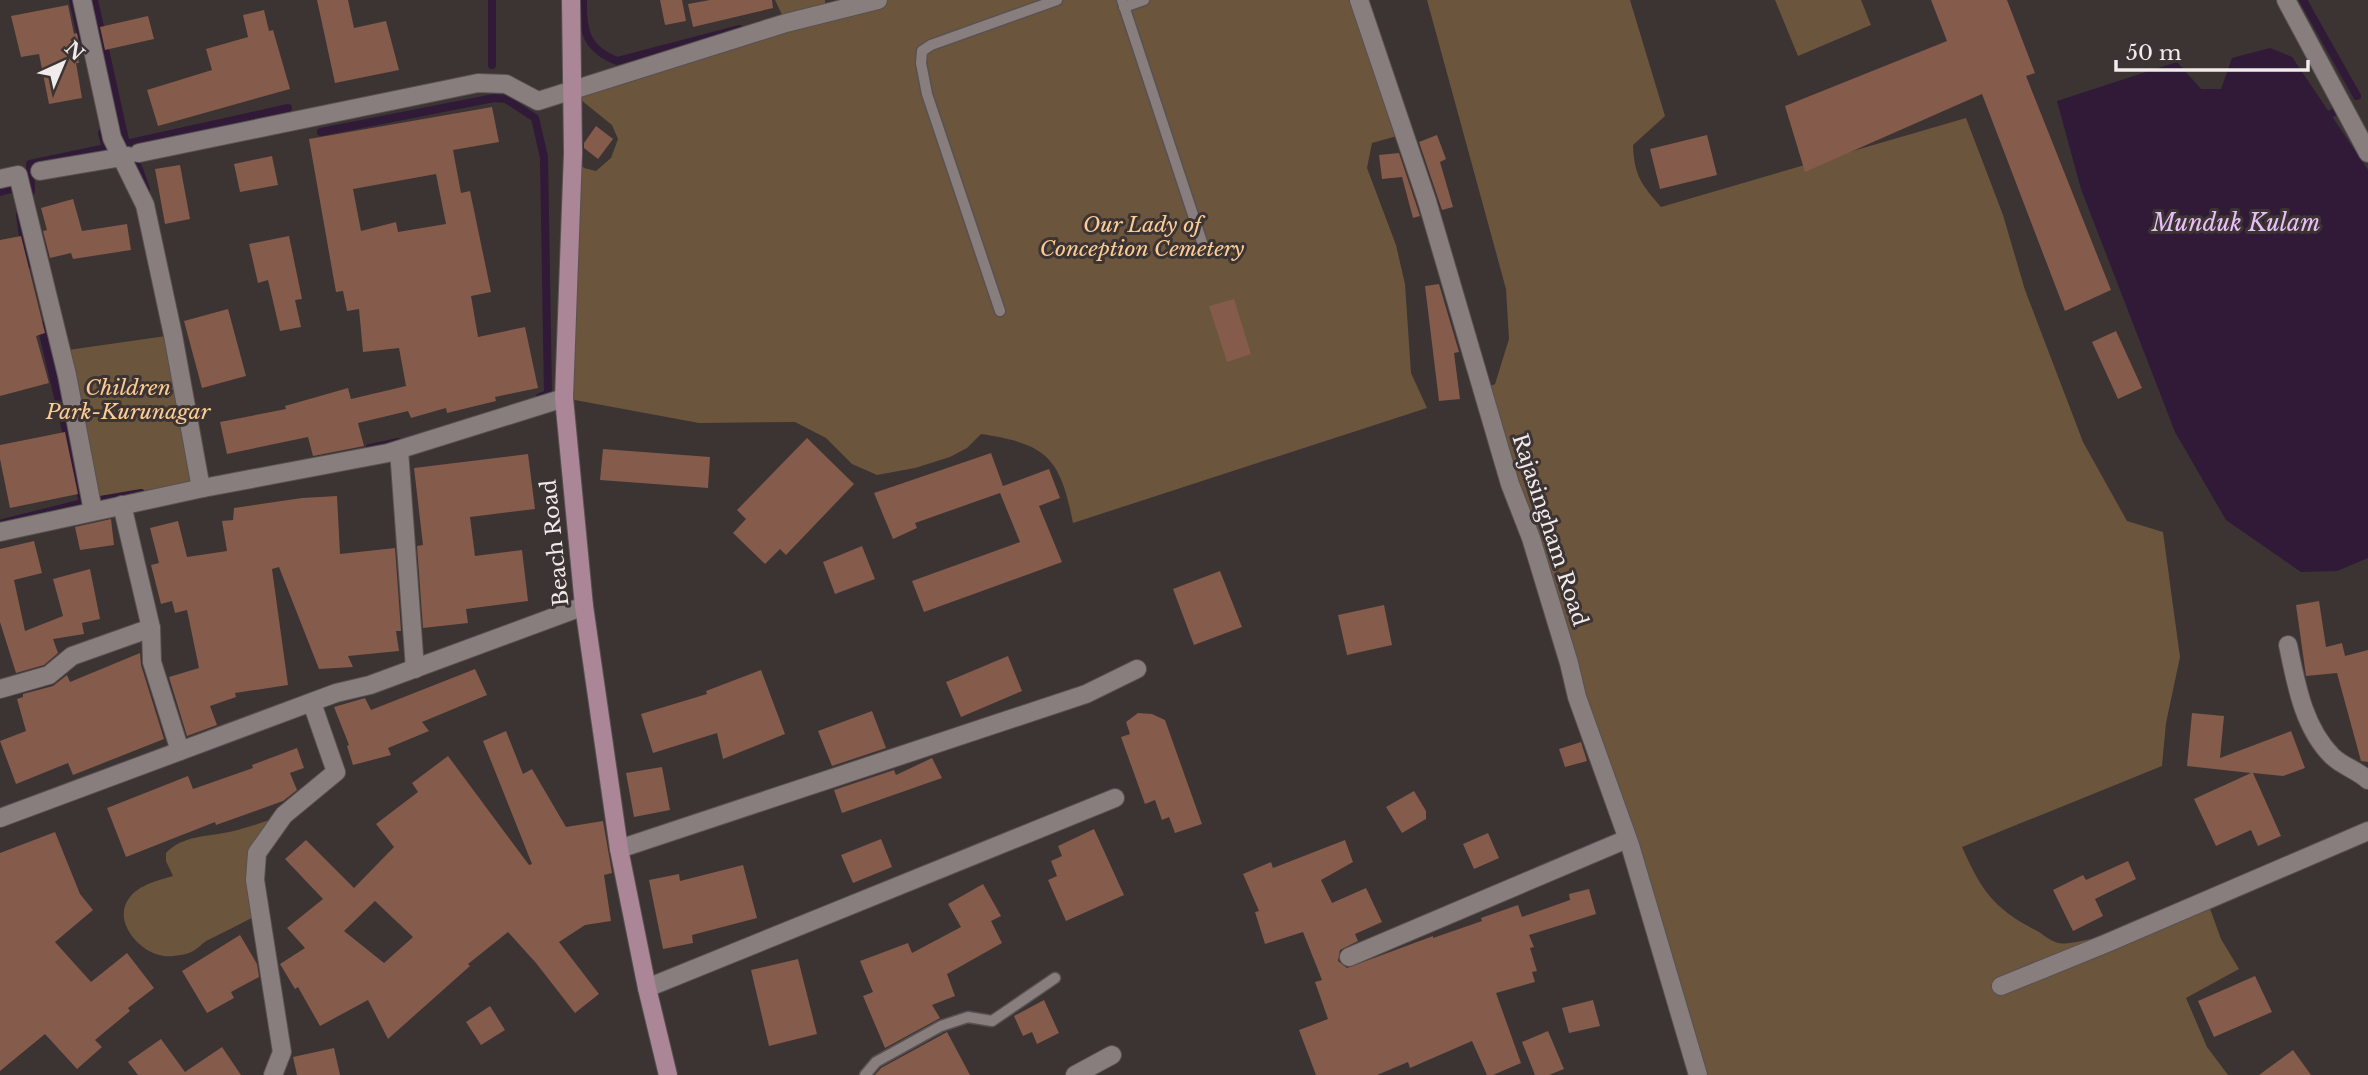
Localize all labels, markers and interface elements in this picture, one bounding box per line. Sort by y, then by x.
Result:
north arrow [28,28,98,98]
scale bar [2116,28,2308,72]
text: N [60,37,89,66]
text: 50 m [2126,40,2182,66]
water label: Munduk Kulam [2151,209,2320,237]
park label: Our Lady of Conception Cemetery [1040,212,1245,262]
park label: Children Park-Kurunagar [45,375,212,425]
street label: Rajasingham Road [1507,431,1593,629]
street label: Beach Road [535,478,575,608]

